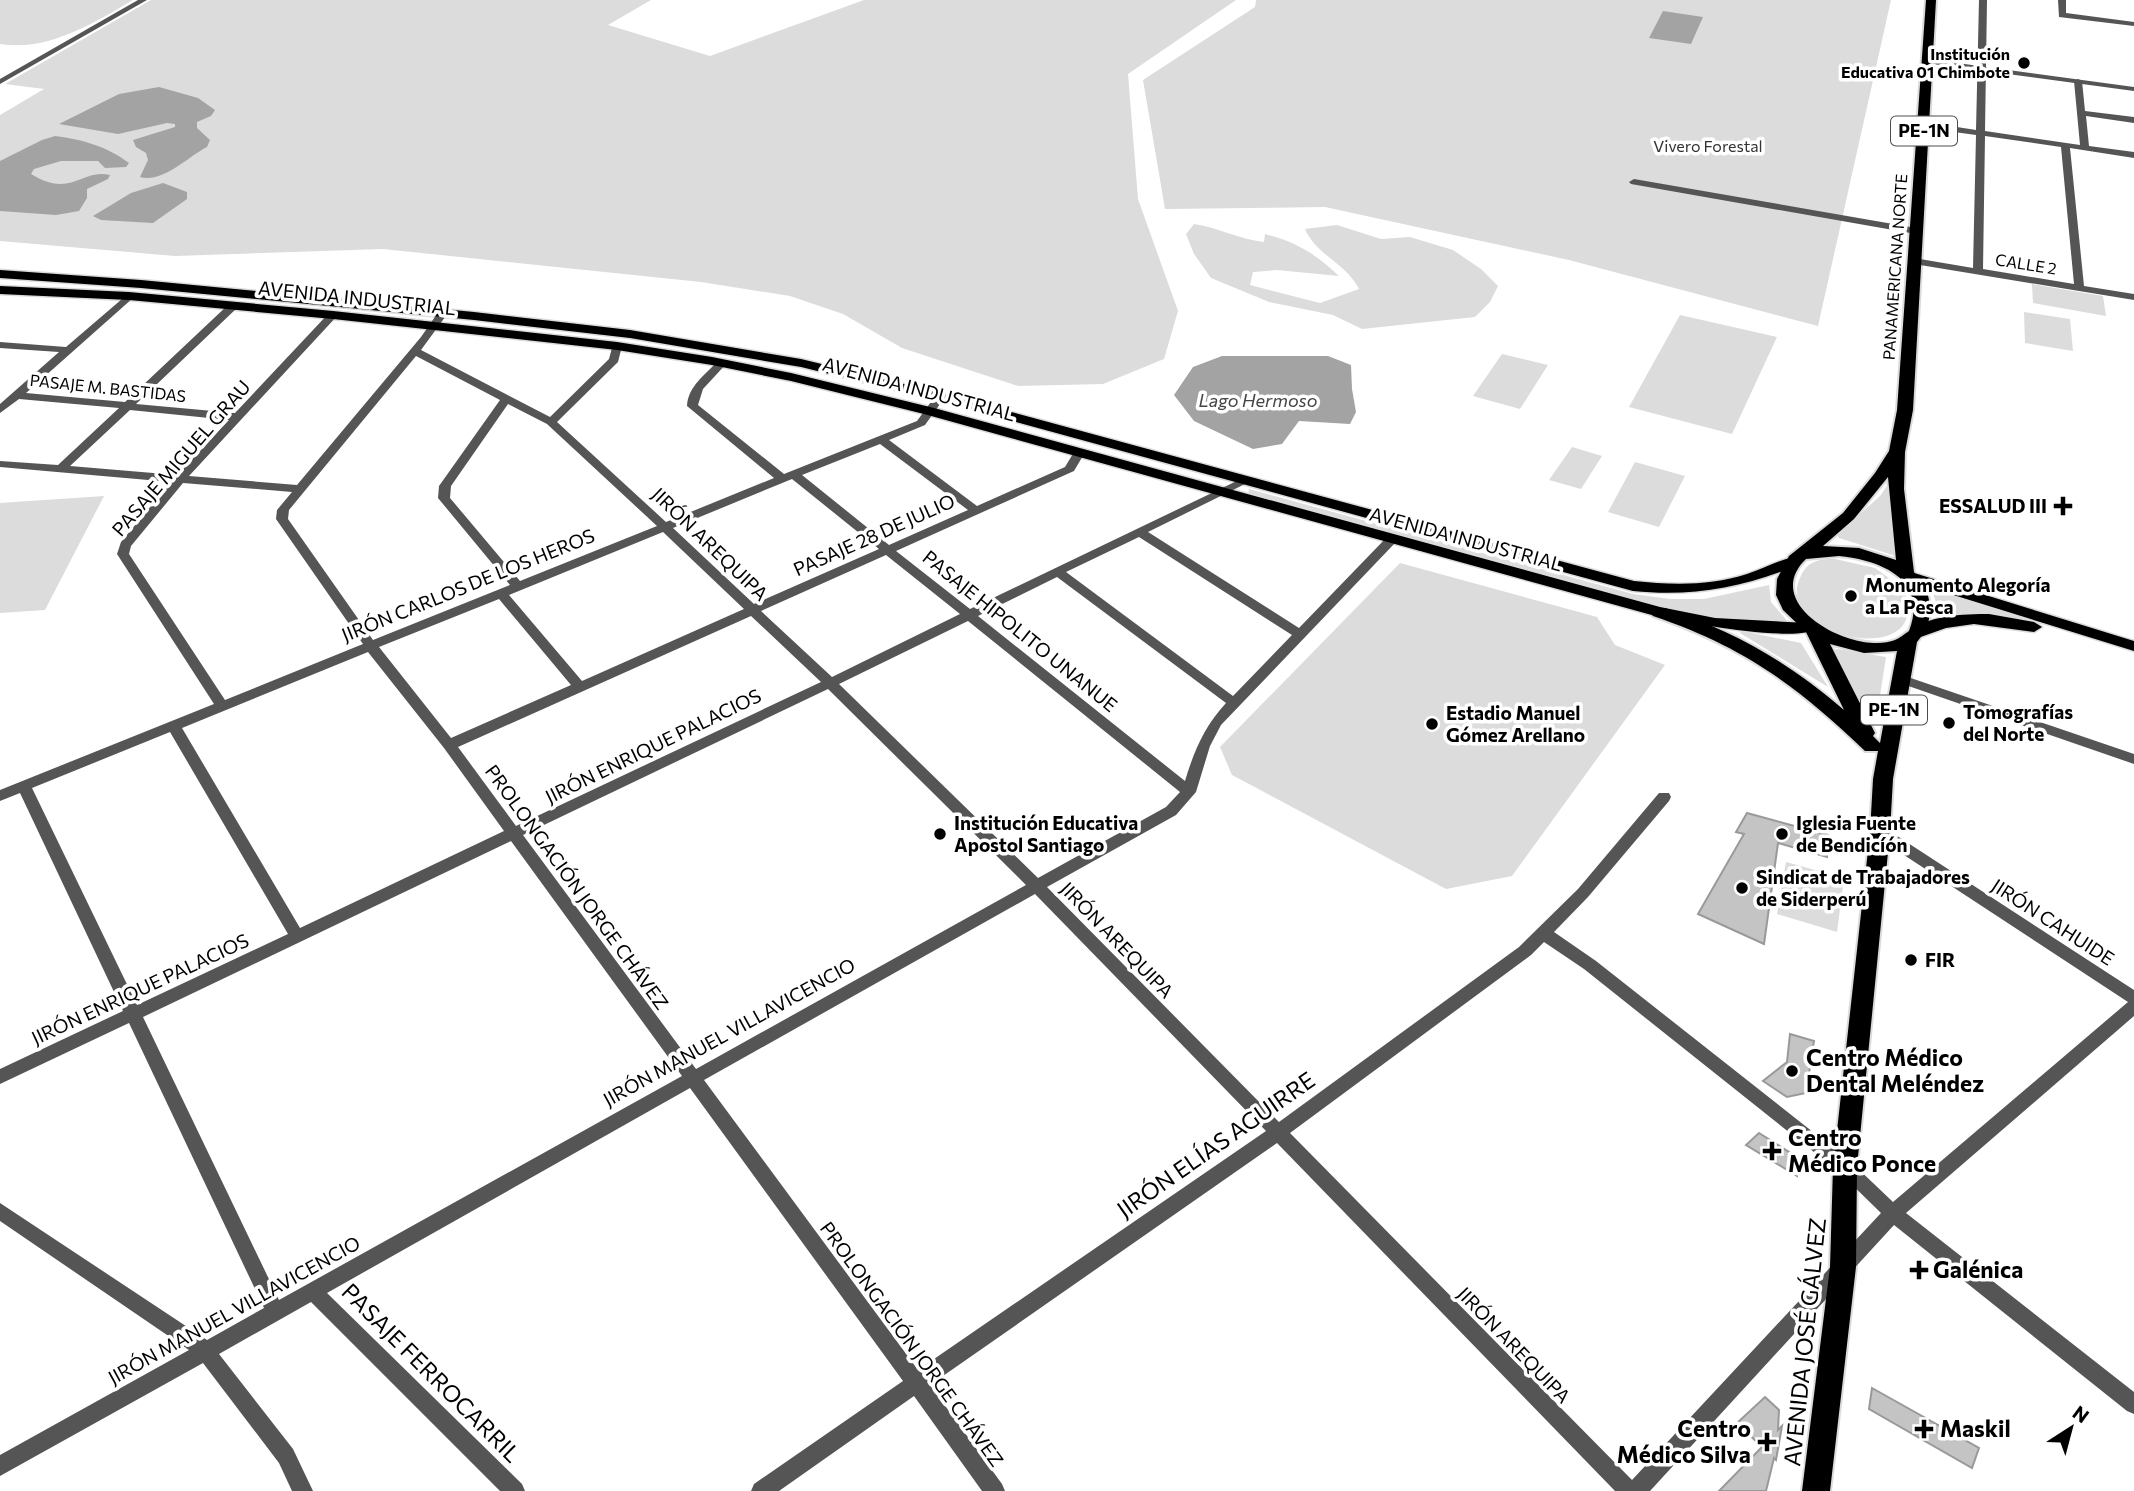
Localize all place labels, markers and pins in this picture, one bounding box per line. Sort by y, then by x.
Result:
place label: Institución Educativa 01 Chimbote [1841,44,2010,81]
marker: Institución Educativa 01 Chimbote [2016,55,2032,71]
place label: ESSALUD III [1939,494,2047,517]
marker: ESSALUD III [2053,496,2073,516]
place label: Monumento Alegoría a La Pesca [1865,573,2050,618]
marker: Monumento Alegoría a La Pesca [1843,588,1859,604]
place label: Tomografías del Norte [1963,700,2073,745]
place label: Estadio Manuel Gómez Arellano [1446,701,1585,746]
marker: Tomografías del Norte [1941,715,1957,731]
marker: Estadio Manuel Gómez Arellano [1424,716,1440,732]
place label: Institución Educativa Apostol Santiago [954,811,1138,856]
place label: Iglesia Fuente de Bendicíón [1796,811,1916,856]
marker: Institución Educativa Apostol Santiago [932,826,948,842]
marker: Iglesia Fuente de Bendicíón [1774,826,1790,842]
place label: Sindicat de Trabajadores de Siderperú [1756,865,1970,910]
marker: Sindicat de Trabajadores de Siderperú [1734,880,1750,896]
place label: FIR [1925,948,1955,971]
marker: FIR [1903,952,1919,968]
place label: Centro Médico Dental Meléndez [1806,1043,1984,1097]
marker: Centro Médico Dental Meléndez [1784,1063,1800,1079]
place label: Centro Médico Ponce [1788,1123,1936,1177]
marker: Centro Médico Ponce [1762,1141,1782,1161]
place label: Galénica [1933,1255,2023,1283]
marker: Galénica [1911,1262,1927,1278]
place label: Centro Médico Silva [1617,1414,1751,1468]
place label: Maskil [1940,1414,2011,1442]
marker: Maskil [1914,1419,1934,1439]
marker: Centro Médico Silva [1757,1432,1777,1452]

